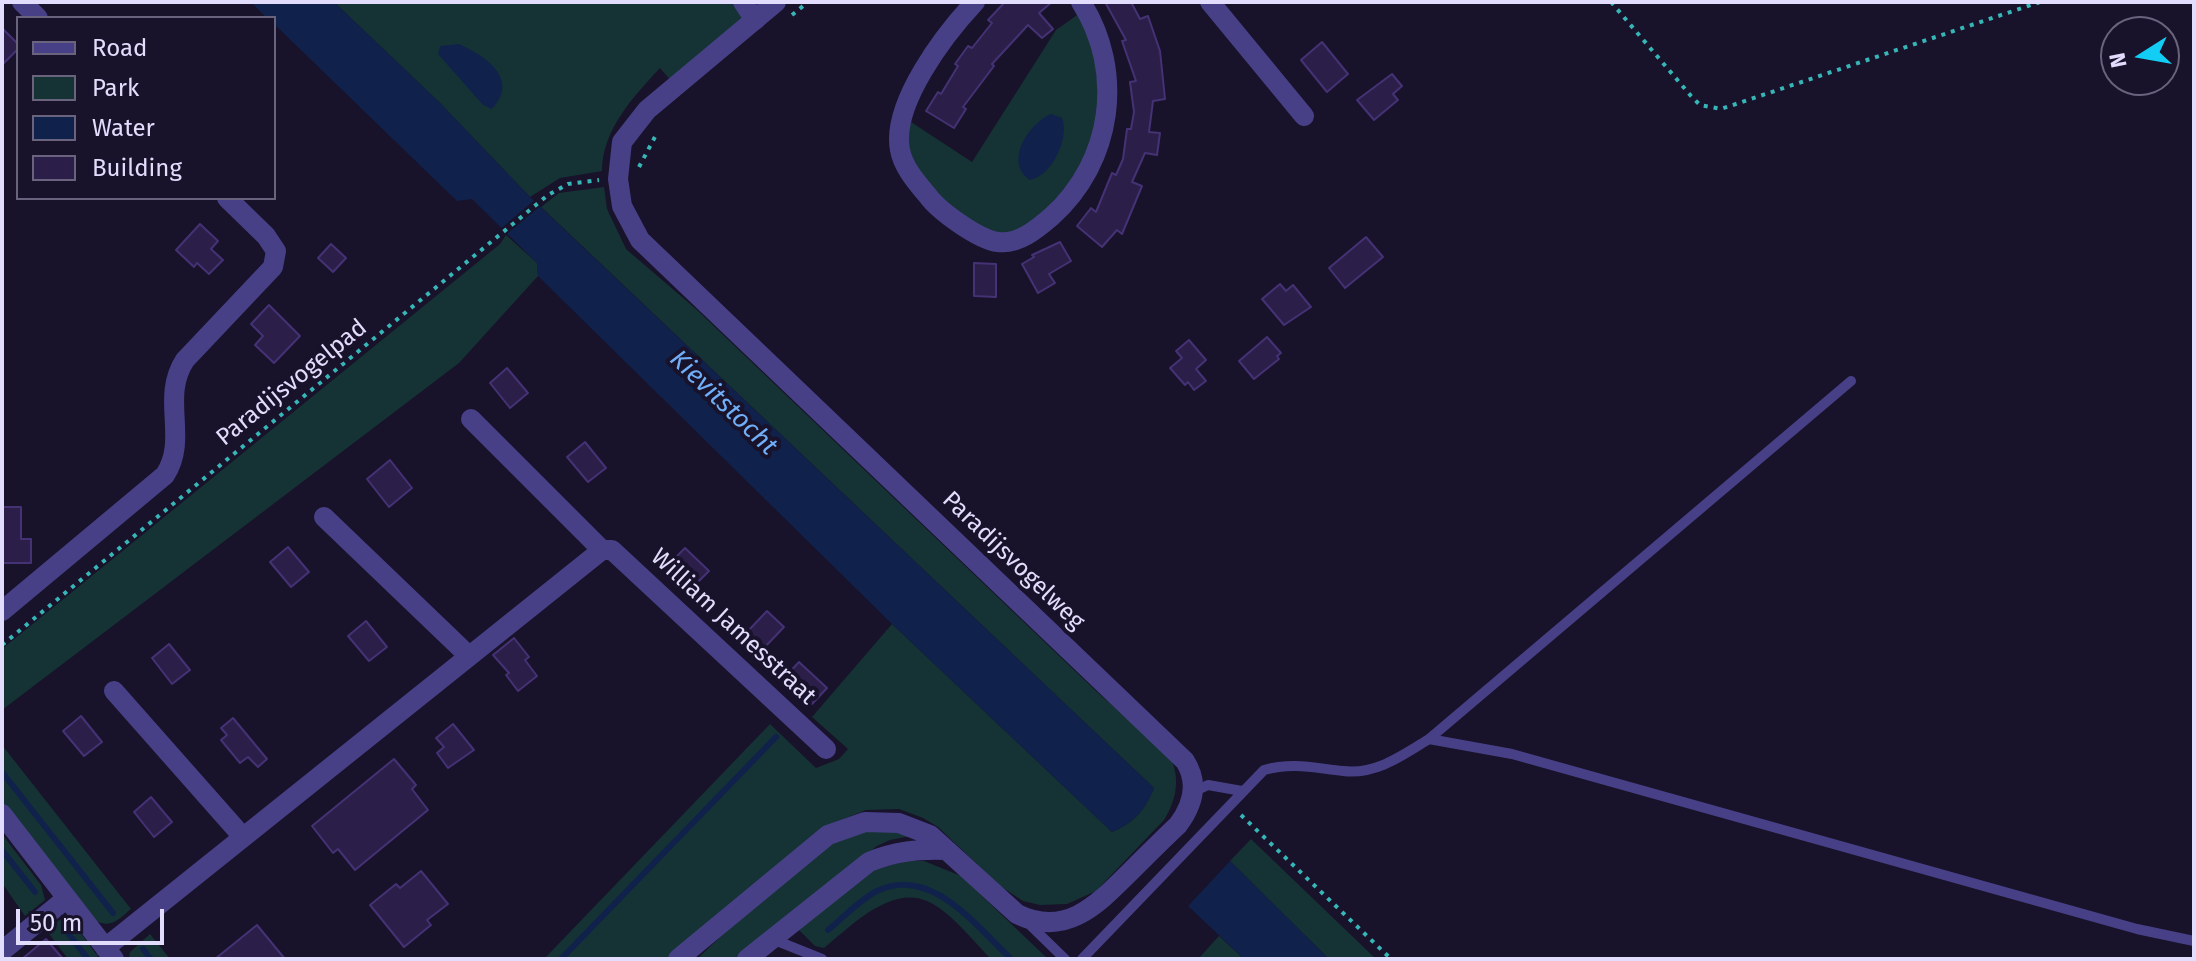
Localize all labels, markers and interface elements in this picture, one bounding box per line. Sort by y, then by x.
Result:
legend [16,16,276,200]
north arrow [2100,16,2180,96]
text: Road [92,34,147,62]
text: N [2103,51,2133,70]
text: Park [92,74,139,102]
text: Water [92,114,155,142]
text: Building [92,154,182,182]
street label: Paradijsvogelpad [211,314,373,452]
water label: Kievitstocht [663,344,783,462]
street label: Paradijsvogelweg [936,486,1090,636]
street label: William Jamesstraat [644,543,822,711]
scale bar [20,893,168,943]
text: 50 m [30,909,82,937]

